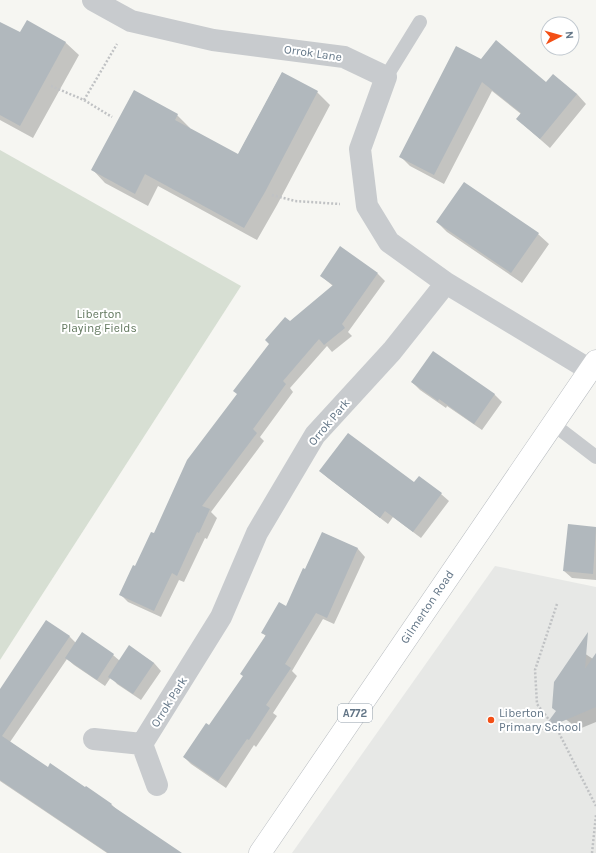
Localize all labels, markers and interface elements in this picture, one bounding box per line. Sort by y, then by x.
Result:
north arrow [540,16,580,56]
text: N [563,30,576,40]
street label: Orrok Lane [283,42,343,64]
park label: Liberton Playing Fields [61,307,137,335]
street label: Orrok Park [305,396,353,448]
street label: Gilmerton Road [397,568,457,646]
street label: Orrok Park [148,674,190,730]
road number: A772 [338,704,372,722]
place label: Liberton Primary School [499,706,581,734]
marker: Liberton Primary School [486,715,496,725]

